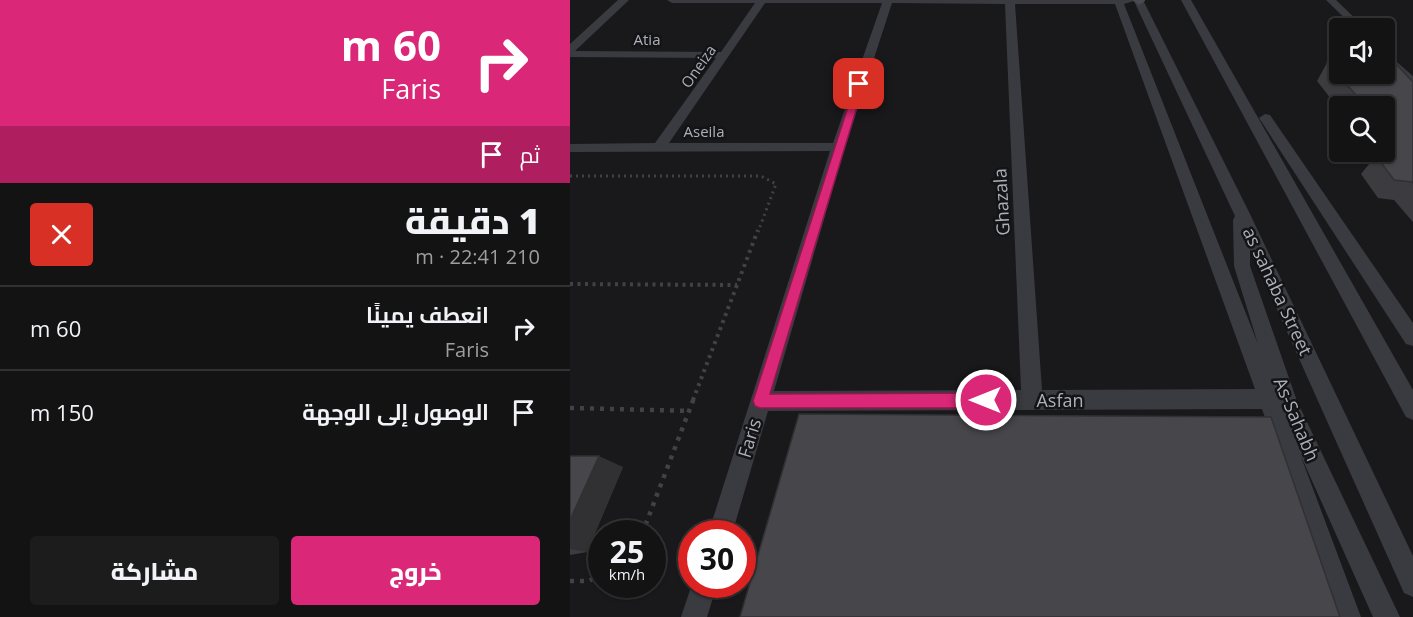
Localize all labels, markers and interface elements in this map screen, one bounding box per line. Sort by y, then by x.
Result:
text: 60 m [341,16,441,73]
map controls [1329,18,1395,162]
button: sound [1329,18,1395,84]
icon: right [462,24,540,102]
street label: Atia [634,29,660,49]
street label: Oneiza [676,40,720,92]
pin [833,58,884,109]
icon: arrive [842,67,875,100]
text: Faris [381,70,441,107]
button: search [1329,96,1395,162]
street label: Aseila [684,121,724,141]
icon: arrive [475,138,508,171]
text: ثم [520,139,540,169]
street label: Ghazala [987,168,1015,236]
text: 1 دقيقة [405,196,540,245]
button: close [30,203,93,266]
street label: as sahaba Street [1238,223,1318,359]
text: 210 m · 22:41 [415,243,540,270]
text: انعطف يمينًا [366,299,489,329]
icon: right [507,312,540,345]
text: 60 m [30,313,81,343]
text: Faris [445,336,489,363]
position arrow [954,368,1018,432]
street label: As-Sahabh [1269,373,1325,465]
street label: Asfan [1036,388,1084,412]
text: الوصول إلى الوجهة [302,396,489,426]
icon: arrive [507,396,540,429]
text: 150 m [30,397,94,427]
street label: Faris [732,415,766,461]
speed limit sign: 30 [678,520,756,598]
text: 25 [610,531,644,572]
button: مشاركة [30,536,279,605]
button: خروج [291,536,540,605]
text: km/h [609,564,645,584]

